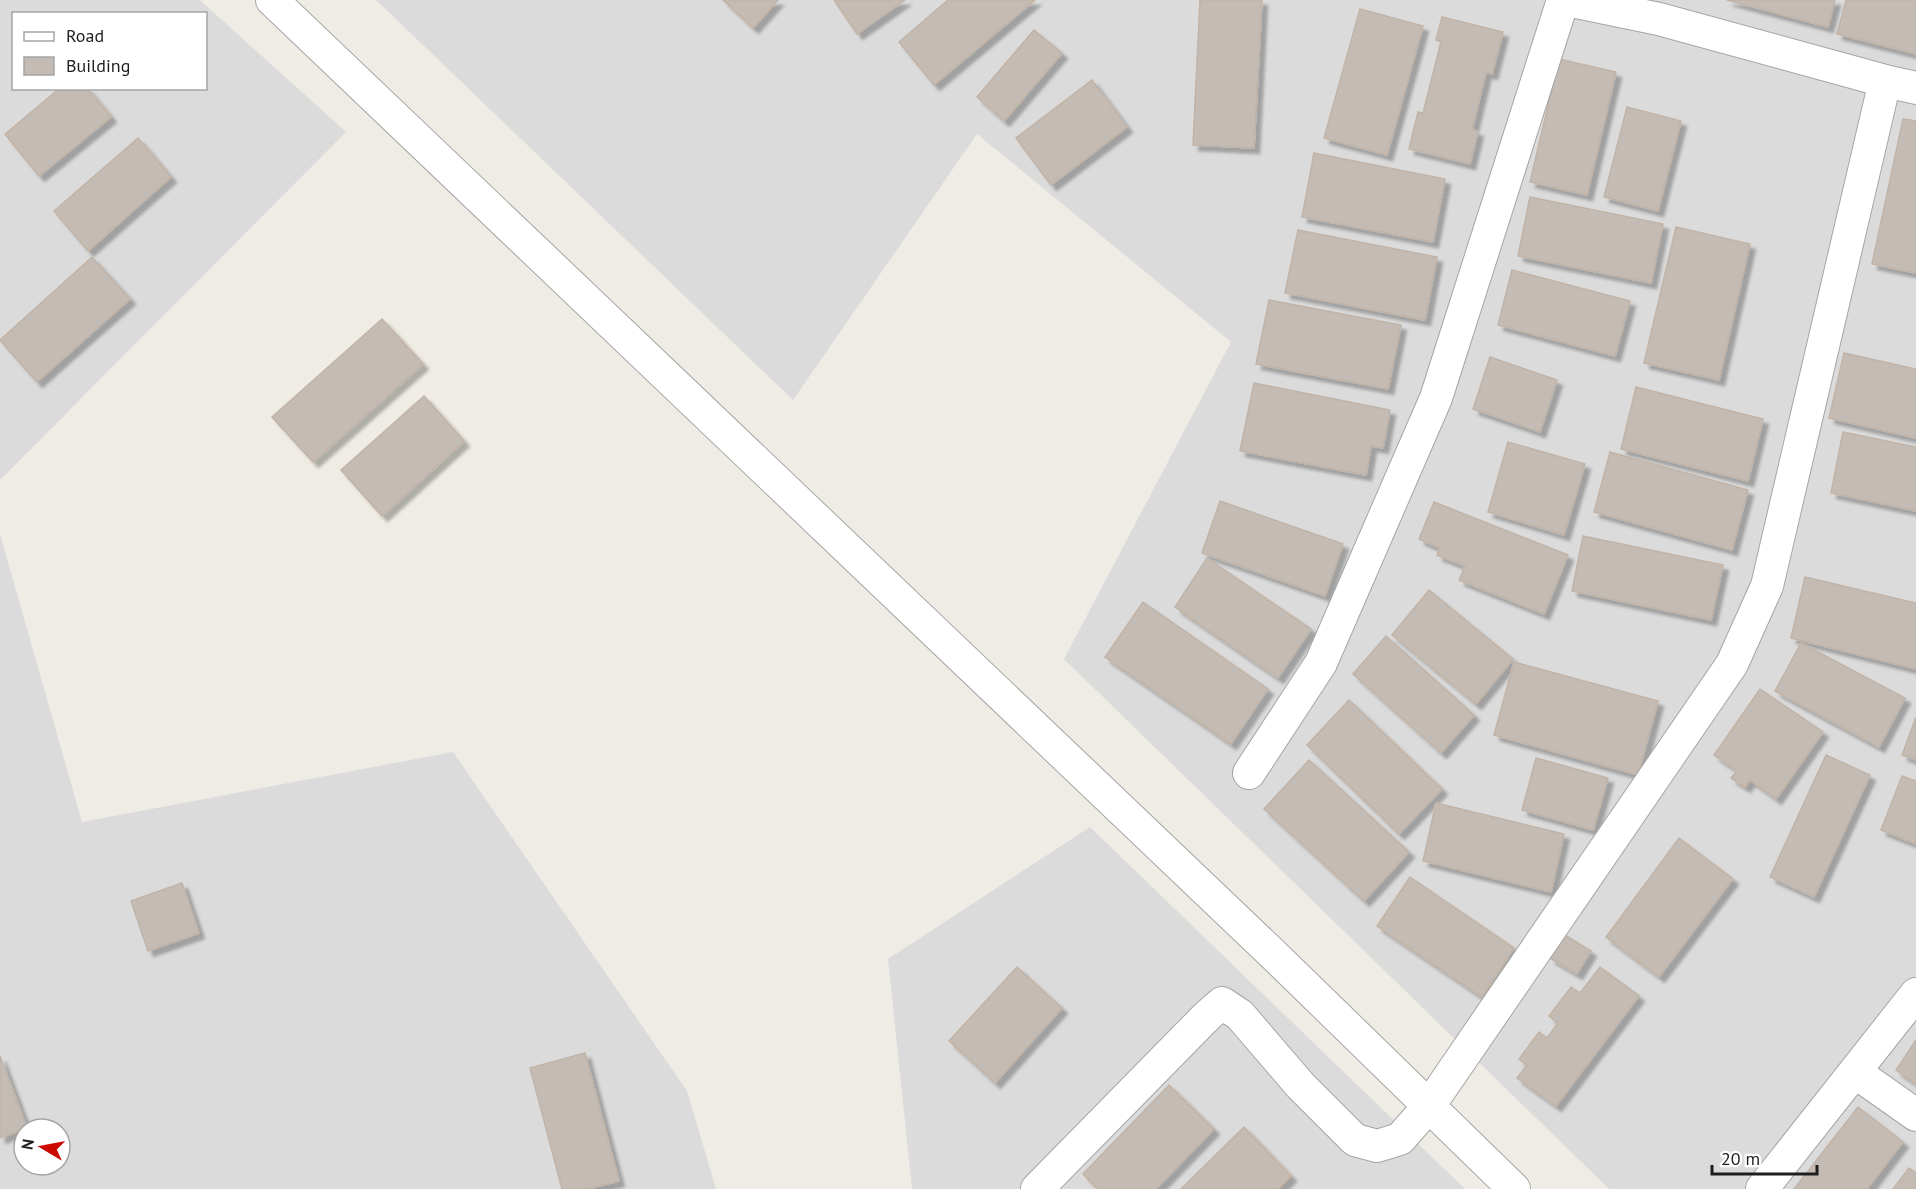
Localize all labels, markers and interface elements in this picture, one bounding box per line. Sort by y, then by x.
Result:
legend [12,12,207,90]
text: Road [66,24,104,47]
text: Building [66,54,130,77]
north arrow [12,1117,72,1177]
text: N [16,1137,38,1151]
scale bar [1712,1138,1817,1176]
text: 20 m [1721,1147,1760,1170]

